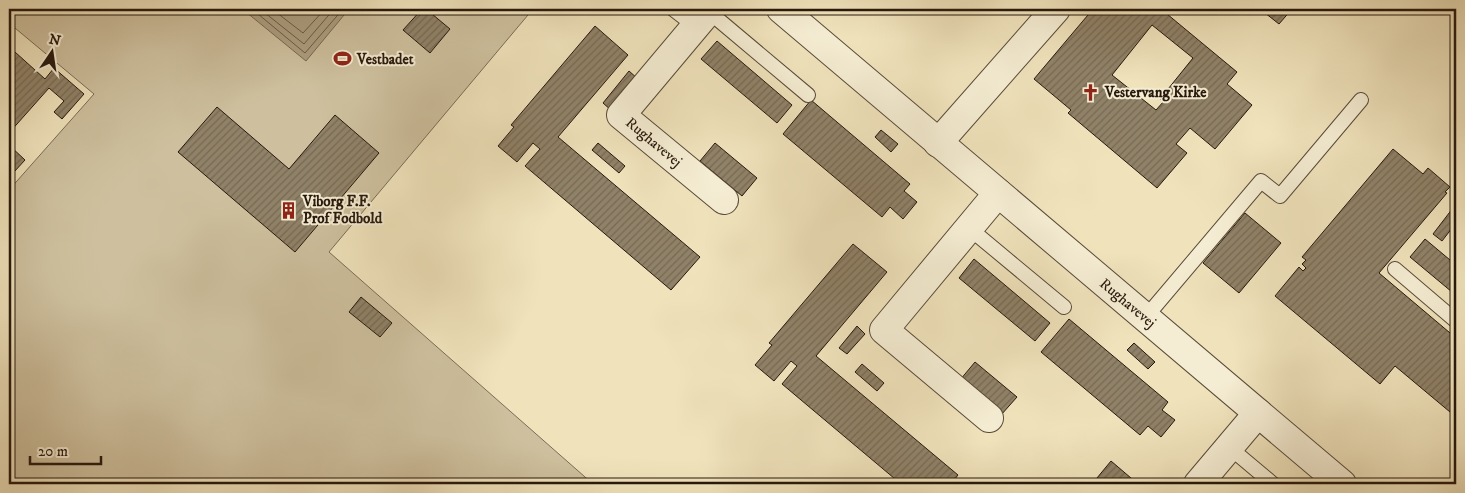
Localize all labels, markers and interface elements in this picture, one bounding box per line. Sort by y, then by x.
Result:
north arrow [28,28,78,78]
text: N [47,30,63,50]
sports icon: Vestbadet [333,49,353,69]
place label: Vestbadet [356,50,414,69]
church icon: Vestervang Kirke [1081,82,1101,102]
place label: Vestervang Kirke [1104,83,1207,102]
street label: Rughavevej [622,113,686,171]
place label: Viborg F.F. Prof Fodbold [302,192,383,228]
building icon: Viborg F.F. Prof Fodbold [279,200,299,220]
street label: Rughavevej [1096,274,1160,332]
scale bar [30,433,101,465]
text: 20 m [38,442,68,461]

